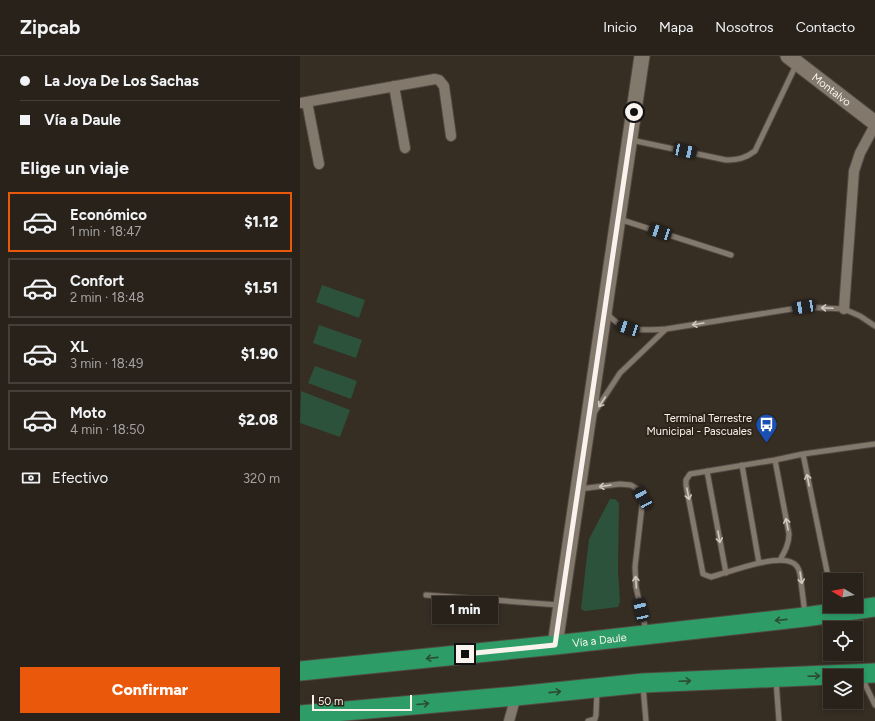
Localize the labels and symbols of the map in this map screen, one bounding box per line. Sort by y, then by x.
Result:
street label: Montalvo [809,71,853,109]
route start [625,103,643,121]
car [672,143,698,159]
car [647,223,673,241]
car [791,299,817,315]
one-way arrow [821,304,834,311]
car [615,319,641,337]
one-way arrow [692,320,705,328]
one-way arrow [598,396,606,407]
bus stop icon: Terminal Terrestre Municipal - Pascuales [754,411,780,444]
place label: Terminal Terrestre Municipal - Pascuales [647,412,752,438]
one-way arrow [804,474,812,487]
one-way arrow [599,482,612,490]
car [632,485,654,511]
one-way arrow [684,488,692,501]
one-way arrow [783,518,791,531]
one-way arrow [715,530,723,543]
one-way arrow [797,571,805,584]
north arrow [823,573,863,613]
one-way arrow [633,576,640,589]
callout: 1 min [432,596,498,624]
car [632,597,650,623]
one-way arrow [775,616,788,623]
street label: Vía a Daule [572,631,627,650]
route end [456,645,474,663]
one-way arrow [426,654,439,662]
one-way arrow [807,672,820,679]
one-way arrow [678,677,691,685]
one-way arrow [548,688,561,696]
scale bar [312,693,412,712]
one-way arrow [416,701,429,708]

